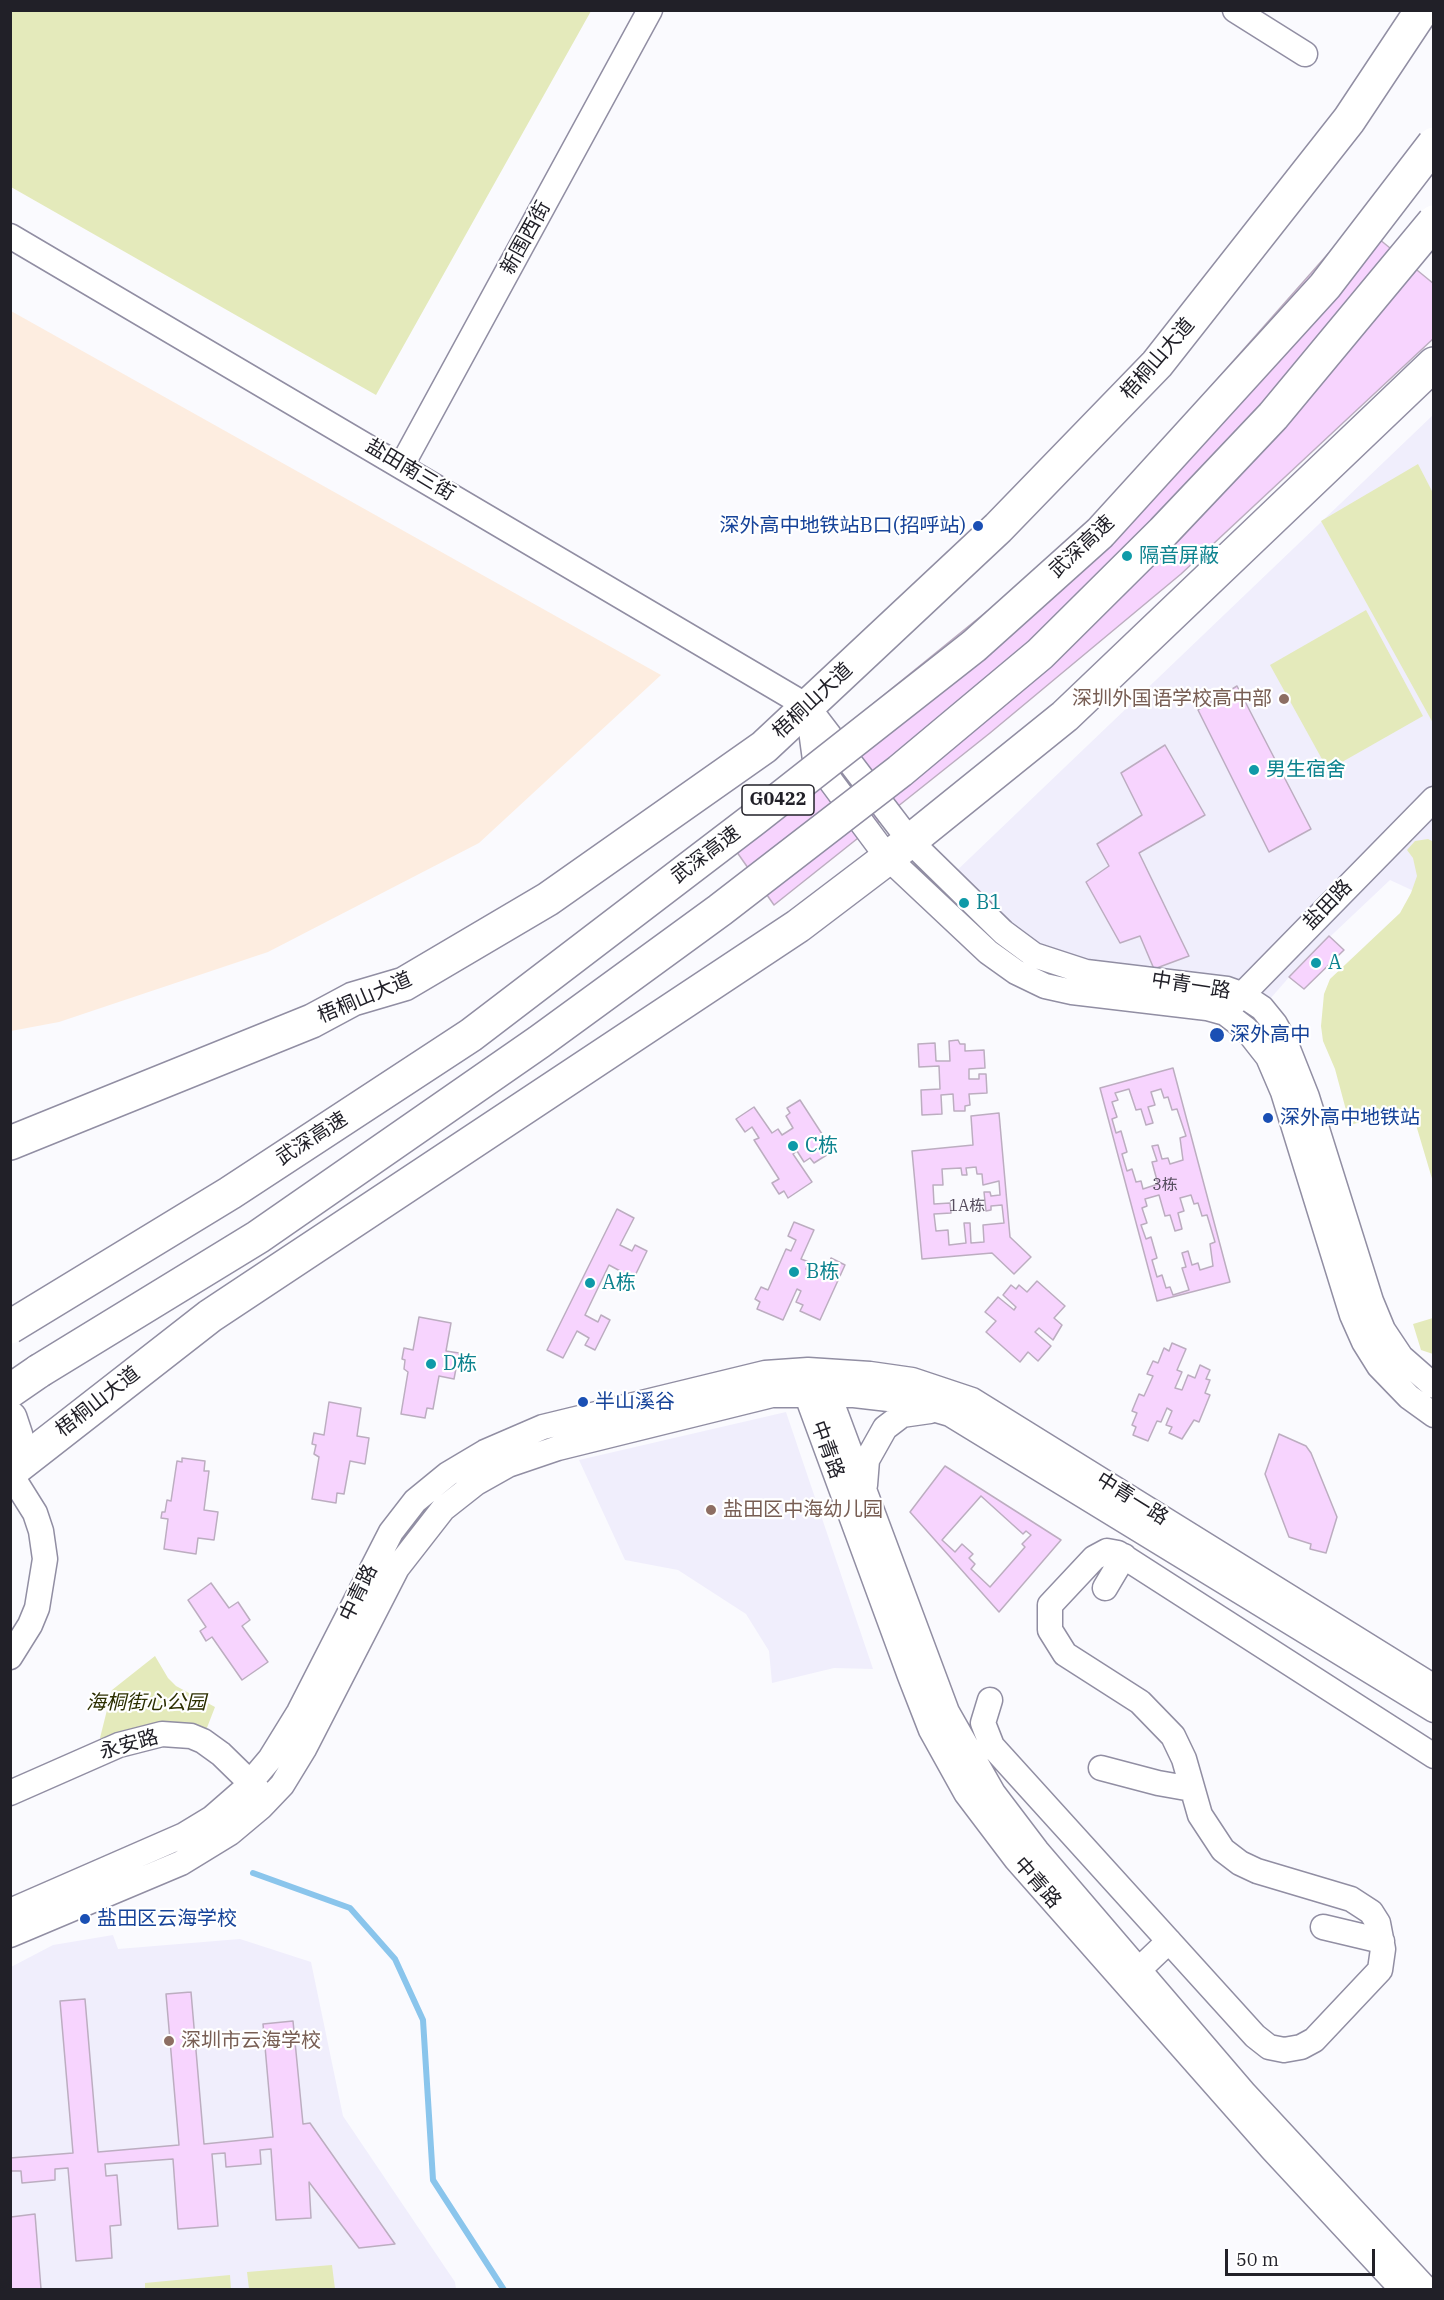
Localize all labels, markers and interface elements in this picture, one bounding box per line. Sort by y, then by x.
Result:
street label: 新围西街 [496,197,556,279]
street label: 梧桐山大道 [1116,313,1200,405]
street label: 盐田南三街 [361,434,459,506]
street label: 武深高速 [1045,511,1119,583]
place label: 深外高中地铁站B口(招呼站) [719,514,966,538]
marker: 深外高中地铁站B口(招呼站) [971,519,985,533]
place label: 隔音屏蔽 [1139,544,1219,568]
marker: 隔音屏蔽 [1120,549,1134,563]
street label: 梧桐山大道 [768,658,858,744]
place label: 深圳外国语学校高中部 [1072,687,1272,711]
marker: 深圳外国语学校高中部 [1277,692,1291,706]
place label: 男生宿舍 [1266,758,1346,782]
marker: 男生宿舍 [1247,763,1261,777]
road number: G0422 [742,785,814,815]
street label: 武深高速 [667,821,745,889]
street label: 盐田路 [1299,875,1357,935]
place label: B1 [976,891,1001,915]
marker: B1 [957,896,971,910]
place label: A [1328,951,1342,975]
marker: A [1309,956,1323,970]
street label: 梧桐山大道 [314,967,416,1029]
street label: 中青一路 [1150,968,1232,1004]
place label: 深外高中 [1230,1023,1310,1047]
marker: 深外高中 [1208,1026,1226,1044]
place label: 深外高中地铁站 [1280,1106,1420,1130]
street label: 武深高速 [272,1107,352,1171]
marker: 深外高中地铁站 [1261,1111,1275,1125]
place label: C栋 [805,1134,838,1158]
marker: C栋 [786,1139,800,1153]
house number: 3栋 [1152,1175,1178,1195]
house number: 1A栋 [949,1196,985,1216]
place label: B栋 [806,1260,839,1284]
marker: B栋 [787,1265,801,1279]
place label: A栋 [602,1271,636,1295]
marker: A栋 [583,1276,597,1290]
place label: D栋 [443,1352,477,1376]
marker: D栋 [424,1357,438,1371]
street label: 梧桐山大道 [51,1362,145,1442]
place label: 半山溪谷 [595,1390,675,1414]
marker: 半山溪谷 [576,1395,590,1409]
street label: 中青路 [805,1418,849,1482]
street label: 中青一路 [1092,1468,1172,1530]
place label: 盐田区中海幼儿园 [723,1498,883,1522]
marker: 盐田区中海幼儿园 [704,1503,718,1517]
street label: 中青路 [335,1561,383,1625]
park label: 海桐街心公园 [86,1691,206,1715]
street label: 永安路 [97,1725,161,1765]
street label: 中青路 [1008,1852,1066,1914]
place label: 盐田区云海学校 [97,1907,237,1931]
marker: 盐田区云海学校 [78,1912,92,1926]
place label: 深圳市云海学校 [181,2029,321,2053]
marker: 深圳市云海学校 [162,2034,176,2048]
scale bar [1228,2237,1378,2275]
text: 50 m [1236,2248,1279,2271]

